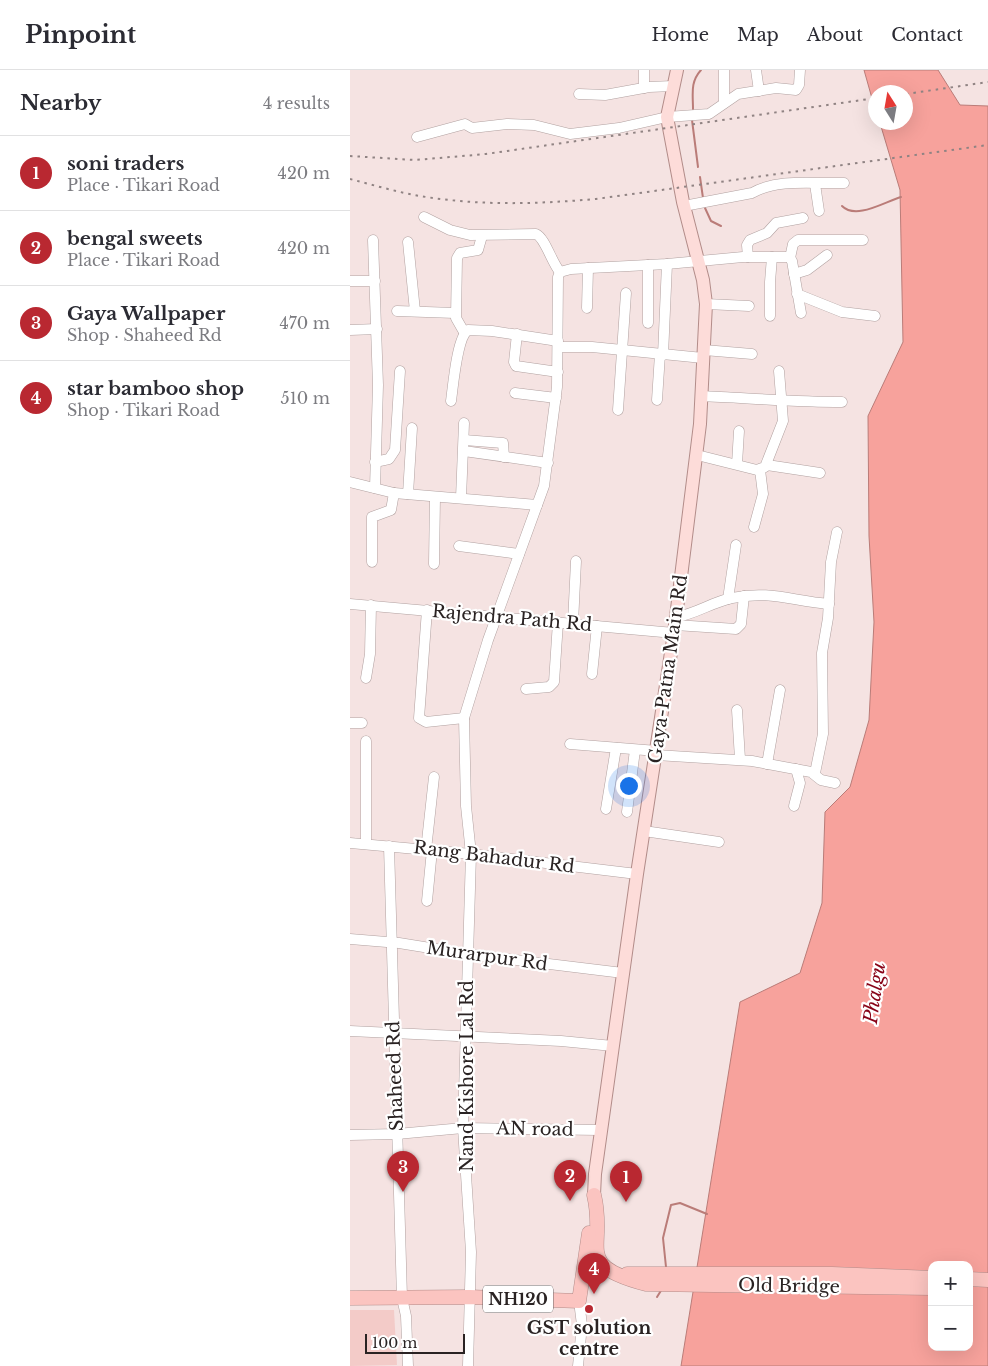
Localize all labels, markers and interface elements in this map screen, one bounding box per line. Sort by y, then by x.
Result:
text: Pinpoint [25,20,136,49]
text: Home [651,24,709,46]
text: Map [737,24,779,46]
text: About [807,24,863,46]
text: Contact [891,24,963,46]
north arrow [868,85,913,130]
text: Nearby [20,90,101,116]
text: 4 results [263,93,330,113]
text: soni traders [67,152,184,175]
text: 1 [33,163,39,183]
text: 420 m [278,163,330,183]
text: Place · Tikari Road [67,175,220,195]
text: bengal sweets [67,227,203,250]
text: 2 [31,238,41,258]
text: 420 m [278,238,330,258]
text: Place · Tikari Road [67,250,220,270]
text: Gaya Wallpaper [67,302,225,325]
text: 3 [31,313,41,333]
text: 470 m [279,313,330,333]
text: Shop · Shaheed Rd [67,325,222,345]
text: star bamboo shop [67,377,244,400]
text: 4 [31,388,41,408]
text: 510 m [281,388,330,408]
text: Shop · Tikari Road [67,400,220,420]
street label: Gaya-Patna Main Rd [644,573,692,765]
street label: Rajendra Path Rd [431,600,593,636]
your location [616,773,642,799]
street label: Rang Bahadur Rd [412,836,576,878]
street label: Murarpur Rd [425,937,549,975]
water label: Phalgu [859,961,890,1026]
street label: Nand Kishore Lal Rd [456,980,478,1172]
street label: Shaheed Rd [382,1020,408,1132]
street label: AN road [495,1117,574,1141]
pin: 3 [387,1151,419,1192]
pin: 2 [554,1160,586,1201]
pin: 1 [610,1161,642,1202]
pin: 4 [578,1253,610,1294]
map controls [928,1261,973,1351]
button: + [928,1261,973,1306]
street label: Old Bridge [738,1274,840,1298]
road number: NH120 [483,1286,553,1312]
marker: GST solution centre [583,1303,595,1315]
button: − [928,1306,973,1351]
place label: GST solution centre [527,1317,651,1360]
scale bar [365,1331,465,1354]
text: 100 m [372,1334,417,1352]

